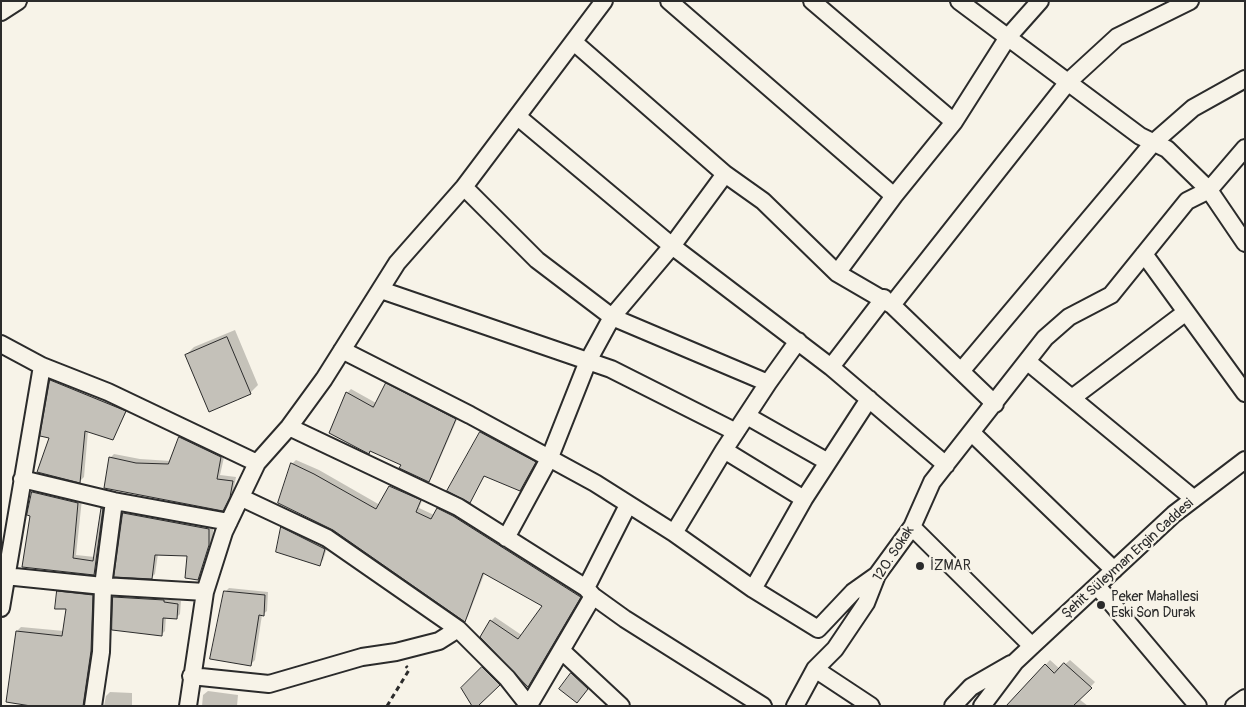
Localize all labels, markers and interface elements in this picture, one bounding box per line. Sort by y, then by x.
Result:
street label: Şehit Süleyman Ergin Caddesi [1059,495,1197,623]
street label: 120. Sokak [870,523,918,585]
place label: İZMAR [930,558,971,574]
marker: İZMAR [914,560,926,572]
place label: Peker Mahallesi Eski Son Durak [1111,589,1198,622]
marker: Peker Mahallesi Eski Son Durak [1095,599,1107,611]

